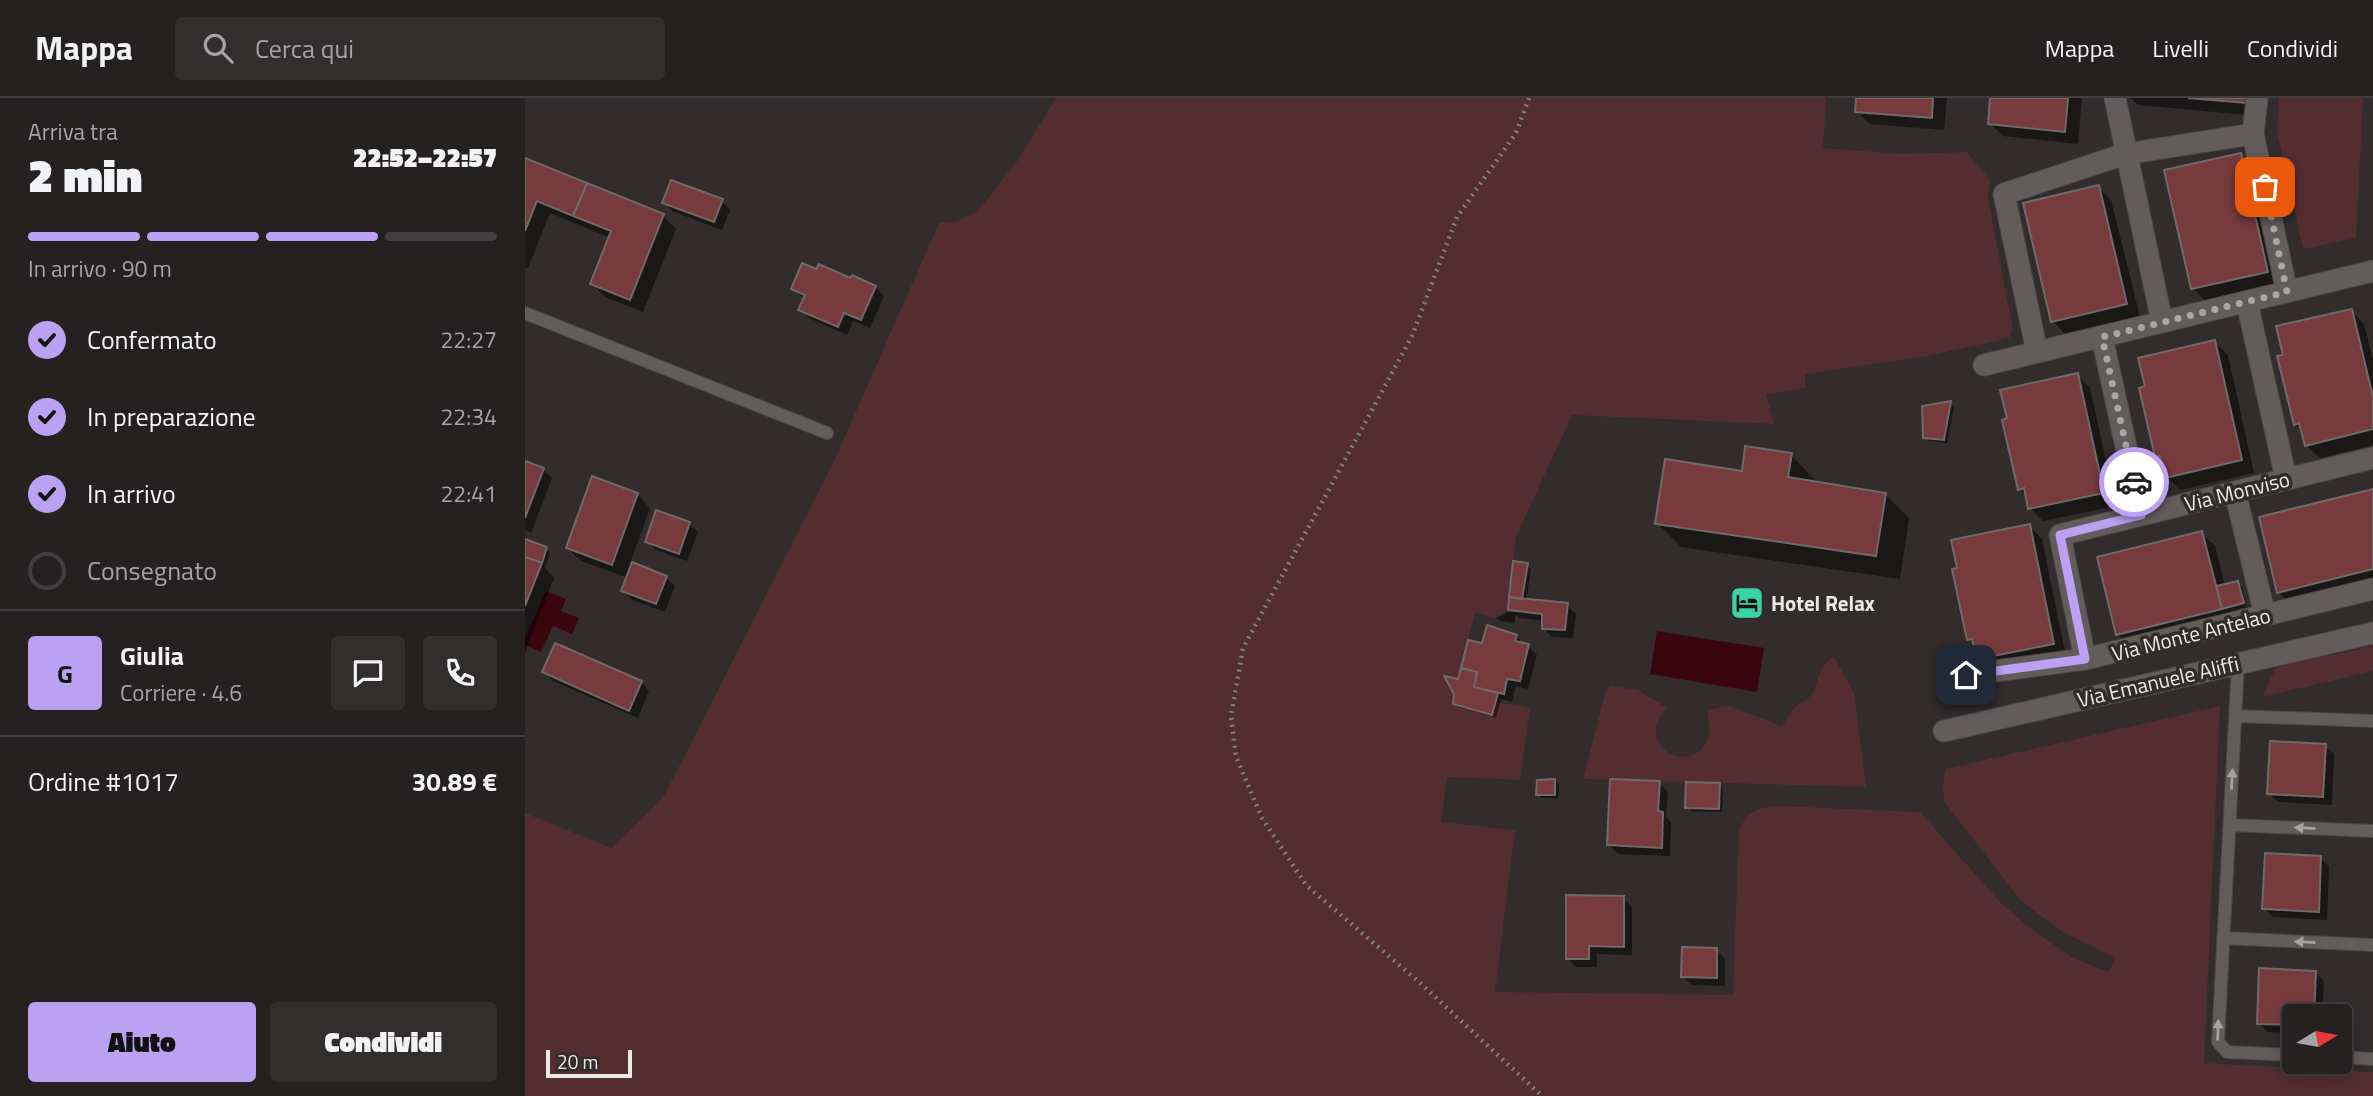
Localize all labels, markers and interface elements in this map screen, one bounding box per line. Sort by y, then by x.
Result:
search box [175,17,665,80]
text: Mappa [35,23,133,73]
icon: search [199,29,237,67]
text: Cerca qui [255,29,354,68]
text: Mappa [2045,30,2114,66]
text: Livelli [2152,30,2209,66]
text: Condividi [2247,30,2338,66]
text: Arriva tra [28,114,118,149]
text: 22:52–22:57 [353,138,497,177]
text: 2 min [28,140,142,210]
pin [2235,157,2295,217]
icon: bag [2246,168,2284,206]
text: In arrivo · 90 m [28,251,172,286]
text: Confermato [87,320,217,359]
icon: check [28,321,66,359]
text: 22:27 [440,322,497,357]
text: In preparazione [87,397,256,436]
icon: check [28,398,66,436]
text: 22:34 [440,399,497,434]
courier [2099,447,2169,517]
street label: Via Monviso [2181,462,2293,520]
icon: car [2115,463,2153,501]
text: In arrivo [87,474,176,513]
icon: check [28,475,66,513]
text: 22:41 [440,476,497,511]
text: Consegnato [87,551,217,590]
hotel icon: Hotel Relax [1728,584,1766,622]
place label: Hotel Relax [1771,587,1875,619]
street label: Via Monte Antelao [2108,599,2274,669]
text: Giulia [120,636,184,675]
button: chat [331,636,405,710]
button: phone [423,636,497,710]
pin [1936,645,1996,705]
street label: Via Emanuele Aliffi [2074,647,2242,715]
text: G [57,654,73,693]
icon: home [1947,656,1985,694]
text: Corriere · 4.6 [120,675,242,710]
text: Ordine #1017 [28,762,179,801]
text: 30.89 € [412,762,497,801]
one-way arrow [2227,767,2238,789]
one-way arrow [2294,823,2316,834]
one-way arrow [2294,936,2316,947]
button: Aiuto [28,1002,256,1082]
button: Condividi [270,1002,497,1082]
north arrow [2282,1004,2352,1074]
map controls [2282,1004,2352,1074]
one-way arrow [2213,1019,2224,1041]
scale bar [546,1047,632,1079]
text: 20 m [557,1047,598,1076]

